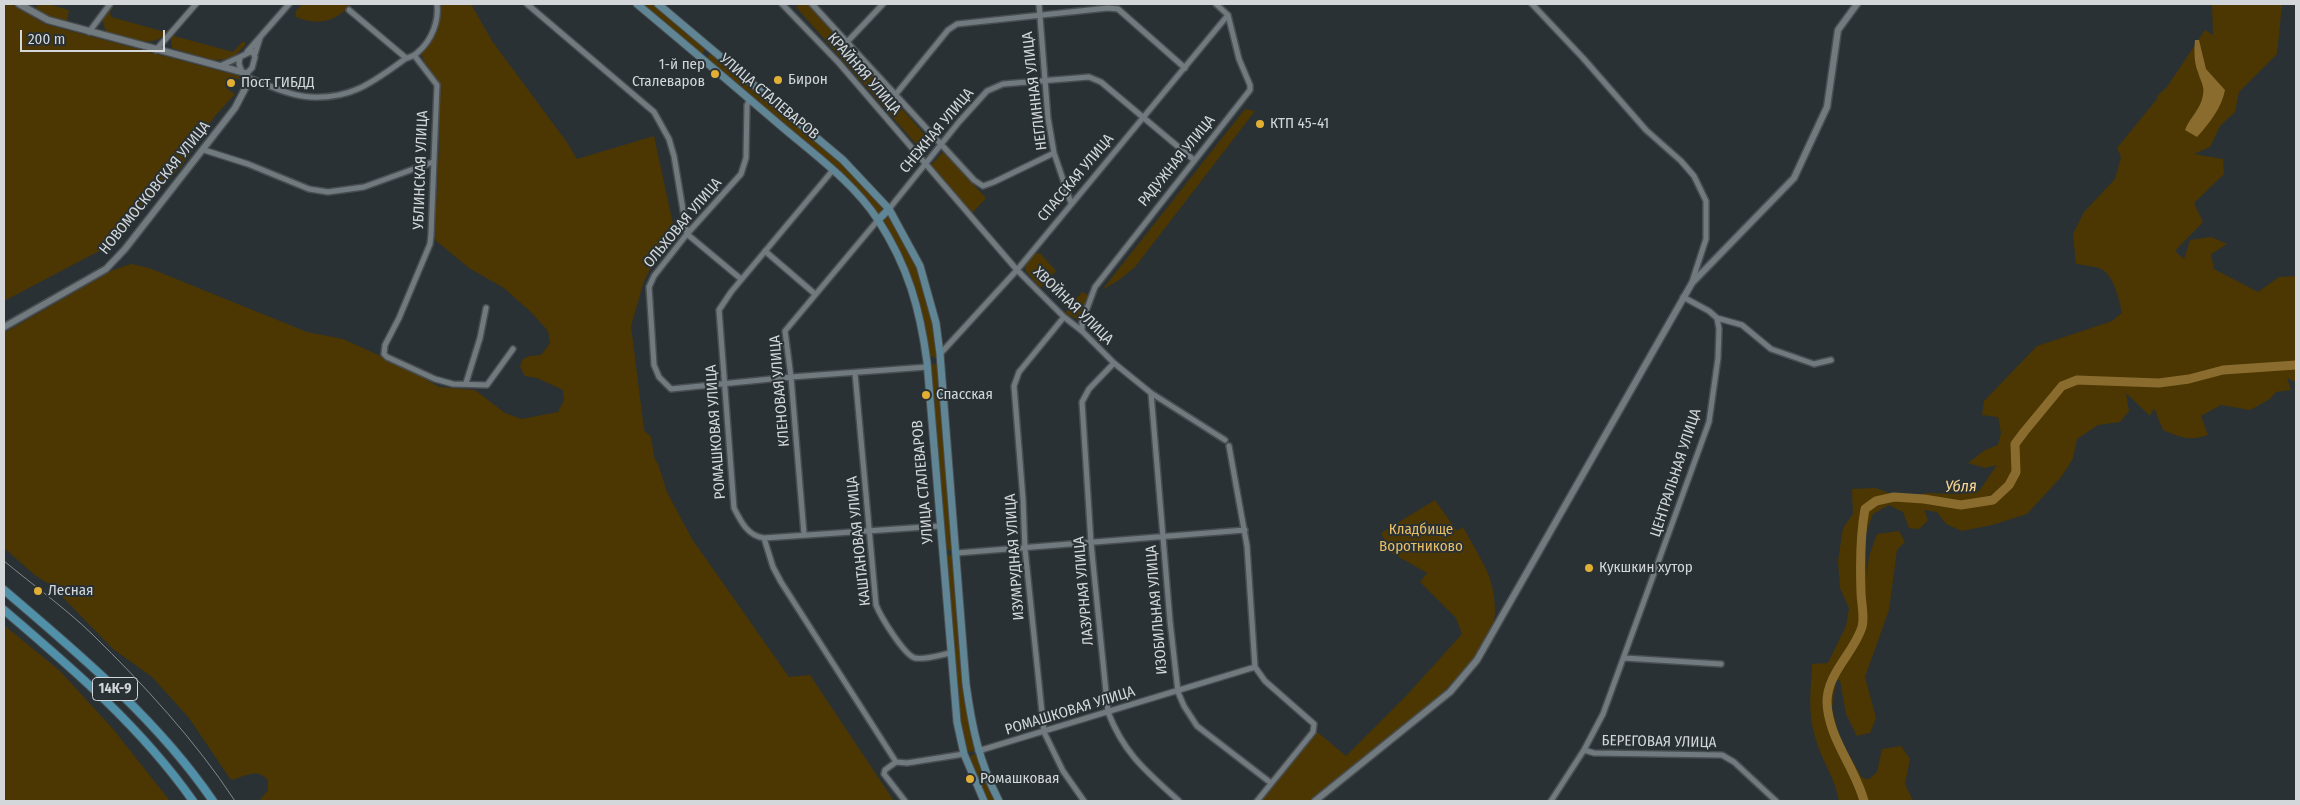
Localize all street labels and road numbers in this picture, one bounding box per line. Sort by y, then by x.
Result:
street label: КРАЙНЯЯ УЛИЦА [823,29,905,119]
street label: НЕГЛИННАЯ УЛИЦА [1019,31,1051,151]
street label: УЛИЦА СТАЛЕВАРОВ [716,50,822,144]
street label: СНЕЖНАЯ УЛИЦА [896,85,978,177]
street label: УБЛИНСКАЯ УЛИЦА [410,110,432,230]
street label: РАДУЖНАЯ УЛИЦА [1135,112,1219,210]
street label: НОВОМОСКОВСКАЯ УЛИЦА [96,118,214,258]
street label: СПАССКАЯ УЛИЦА [1034,131,1118,225]
street label: ОЛЬХОВАЯ УЛИЦА [640,174,726,272]
street label: ХВОЙНАЯ УЛИЦА [1029,263,1117,349]
street label: КЛЕНОВАЯ УЛИЦА [766,334,794,448]
street label: РОМАШКОВАЯ УЛИЦА [702,364,730,500]
street label: ЦЕНТРАЛЬНАЯ УЛИЦА [1647,406,1705,540]
street label: УЛИЦА СТАЛЕВАРОВ [909,419,937,545]
street label: КАШТАНОВАЯ УЛИЦА [843,475,875,607]
street label: ИЗУМРУДНАЯ УЛИЦА [1002,493,1028,621]
street label: ЛАЗУРНАЯ УЛИЦА [1070,536,1098,646]
street label: ИЗОБИЛЬНАЯ УЛИЦА [1142,545,1172,675]
road number: 14К-9 [92,678,138,701]
street label: РОМАШКОВАЯ УЛИЦА [1003,683,1137,739]
street label: БЕРЕГОВАЯ УЛИЦА [1601,732,1717,752]

